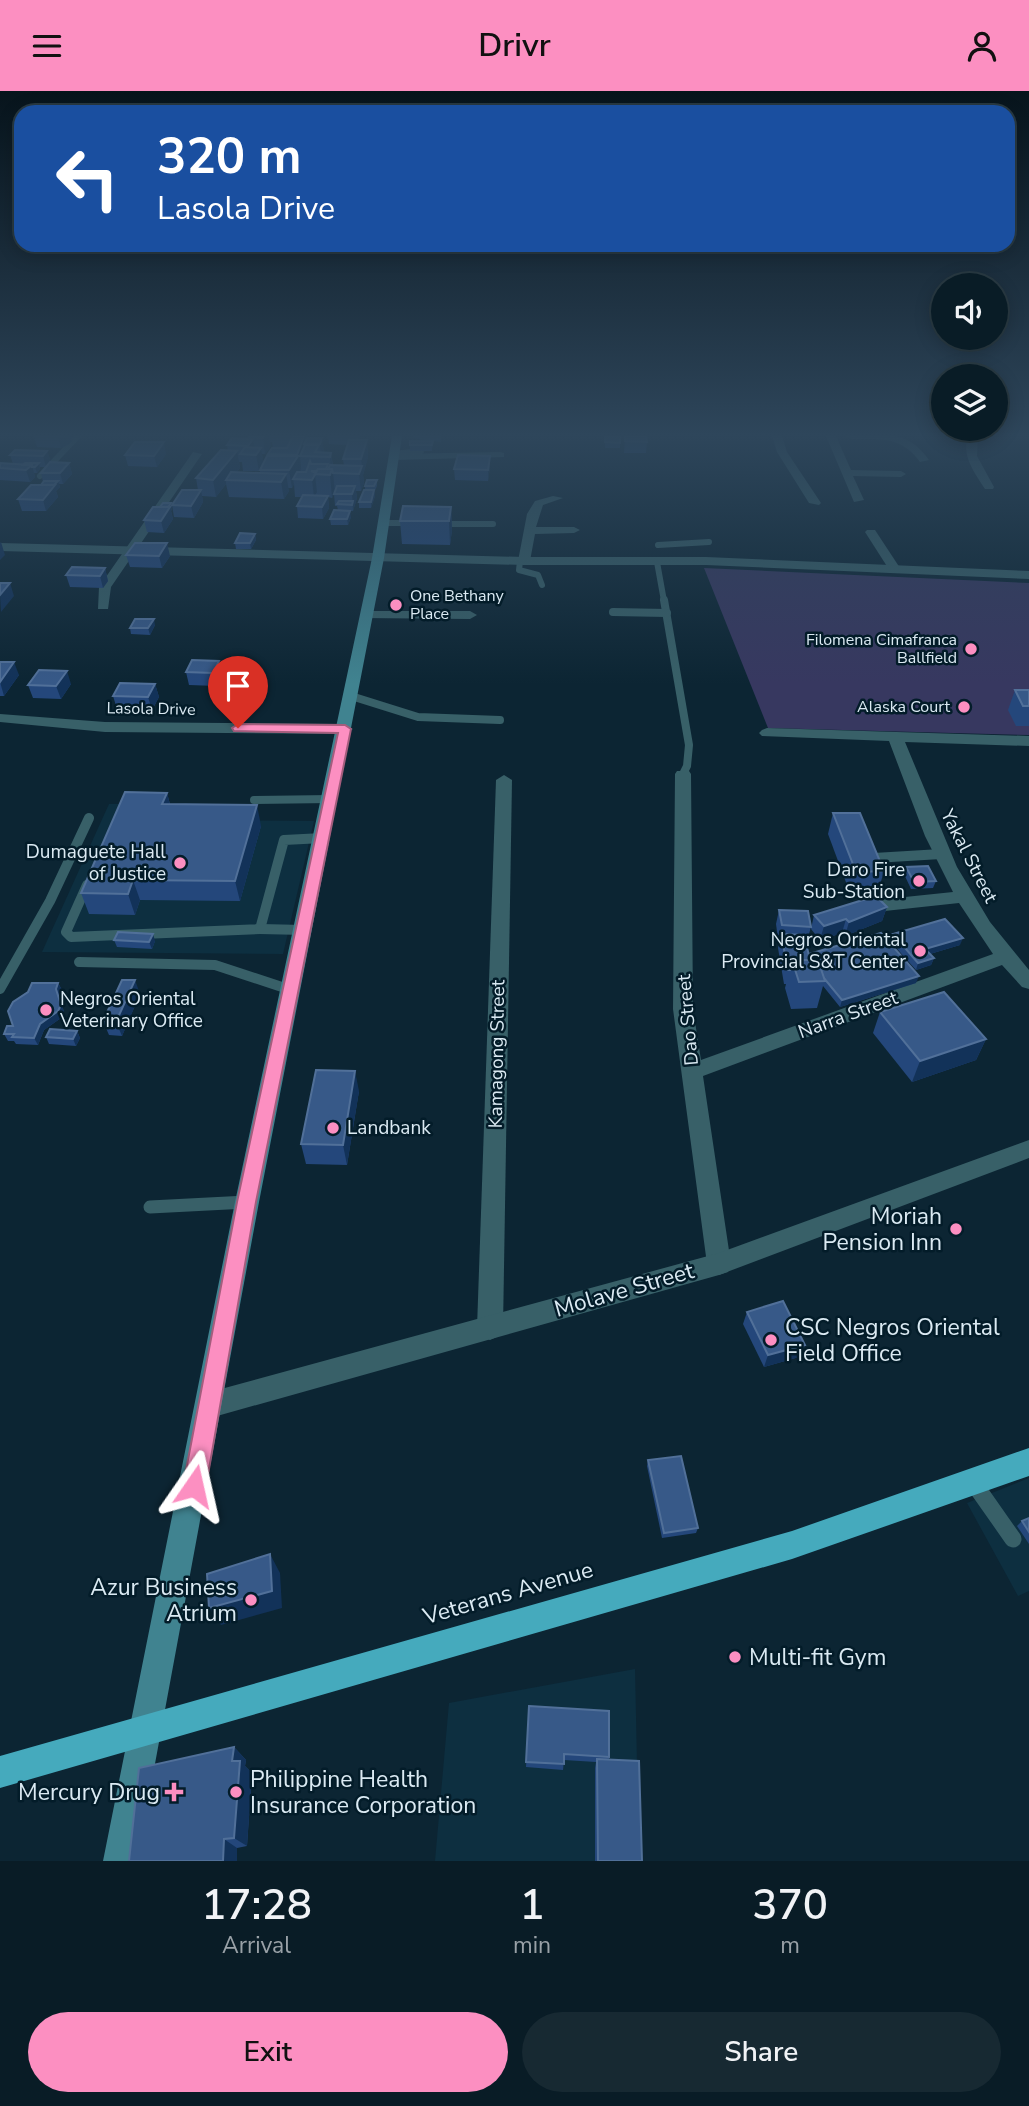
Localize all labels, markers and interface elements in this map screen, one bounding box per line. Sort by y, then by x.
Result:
text: Drivr [478,24,551,67]
icon: menu [28,27,66,65]
icon: person [963,27,1001,65]
text: 320 m [157,123,301,190]
icon: left [42,133,133,224]
text: Lasola Drive [157,187,335,230]
map controls [931,273,1008,441]
button: sound [931,273,1008,350]
button: layers [931,364,1008,441]
place label: One Bethany Place [410,585,504,625]
marker: One Bethany Place [388,597,404,613]
place label: Filomena Cimafranca Ballfield [806,629,957,669]
marker: Filomena Cimafranca Ballfield [963,641,979,657]
pin [208,656,268,728]
icon: arrive [219,667,257,705]
place label: Alaska Court [857,696,950,718]
street label: Lasola Drive [106,697,196,721]
marker: Alaska Court [956,699,972,715]
street label: Yakal Street [934,804,1004,908]
place label: Dumaguete Hall of Justice [26,839,166,887]
marker: Dumaguete Hall of Justice [172,855,188,871]
place label: Daro Fire Sub-Station [803,857,905,905]
marker: Daro Fire Sub-Station [911,873,927,889]
place label: Negros Oriental Provincial S&T Center [721,927,906,975]
marker: Negros Oriental Provincial S&T Center [912,943,928,959]
street label: Dao Street [671,973,705,1067]
street label: Kamagong Street [483,979,511,1129]
street label: Narra Street [794,985,902,1045]
place label: Negros Oriental Veterinary Office [59,986,203,1034]
marker: Negros Oriental Veterinary Office [38,1002,54,1018]
place label: Landbank [347,1115,431,1141]
marker: Landbank [325,1120,341,1136]
place label: Moriah Pension Inn [822,1201,942,1258]
marker: Moriah Pension Inn [948,1221,964,1237]
street label: Molave Street [551,1255,698,1325]
place label: CSC Negros Oriental Field Office [785,1312,1000,1369]
marker: CSC Negros Oriental Field Office [763,1332,779,1348]
position arrow [157,1449,231,1523]
street label: Veterans Avenue [418,1554,597,1632]
place label: Azur Business Atrium [90,1572,237,1629]
marker: Azur Business Atrium [243,1592,259,1608]
place label: Multi-fit Gym [749,1642,886,1673]
marker: Multi-fit Gym [727,1649,743,1665]
place label: Philippine Health Insurance Corporation [250,1764,476,1821]
place label: Mercury Drug [18,1777,160,1808]
marker: Mercury Drug [166,1784,182,1800]
marker: Philippine Health Insurance Corporation [228,1784,244,1800]
text: 17:28 [201,1877,312,1934]
text: 1 [519,1877,545,1934]
text: 370 [752,1877,828,1934]
text: Arrival [222,1930,291,1961]
text: min [513,1930,551,1961]
text: m [780,1930,800,1961]
button: Exit [28,2012,508,2092]
button: Share [522,2012,1001,2092]

